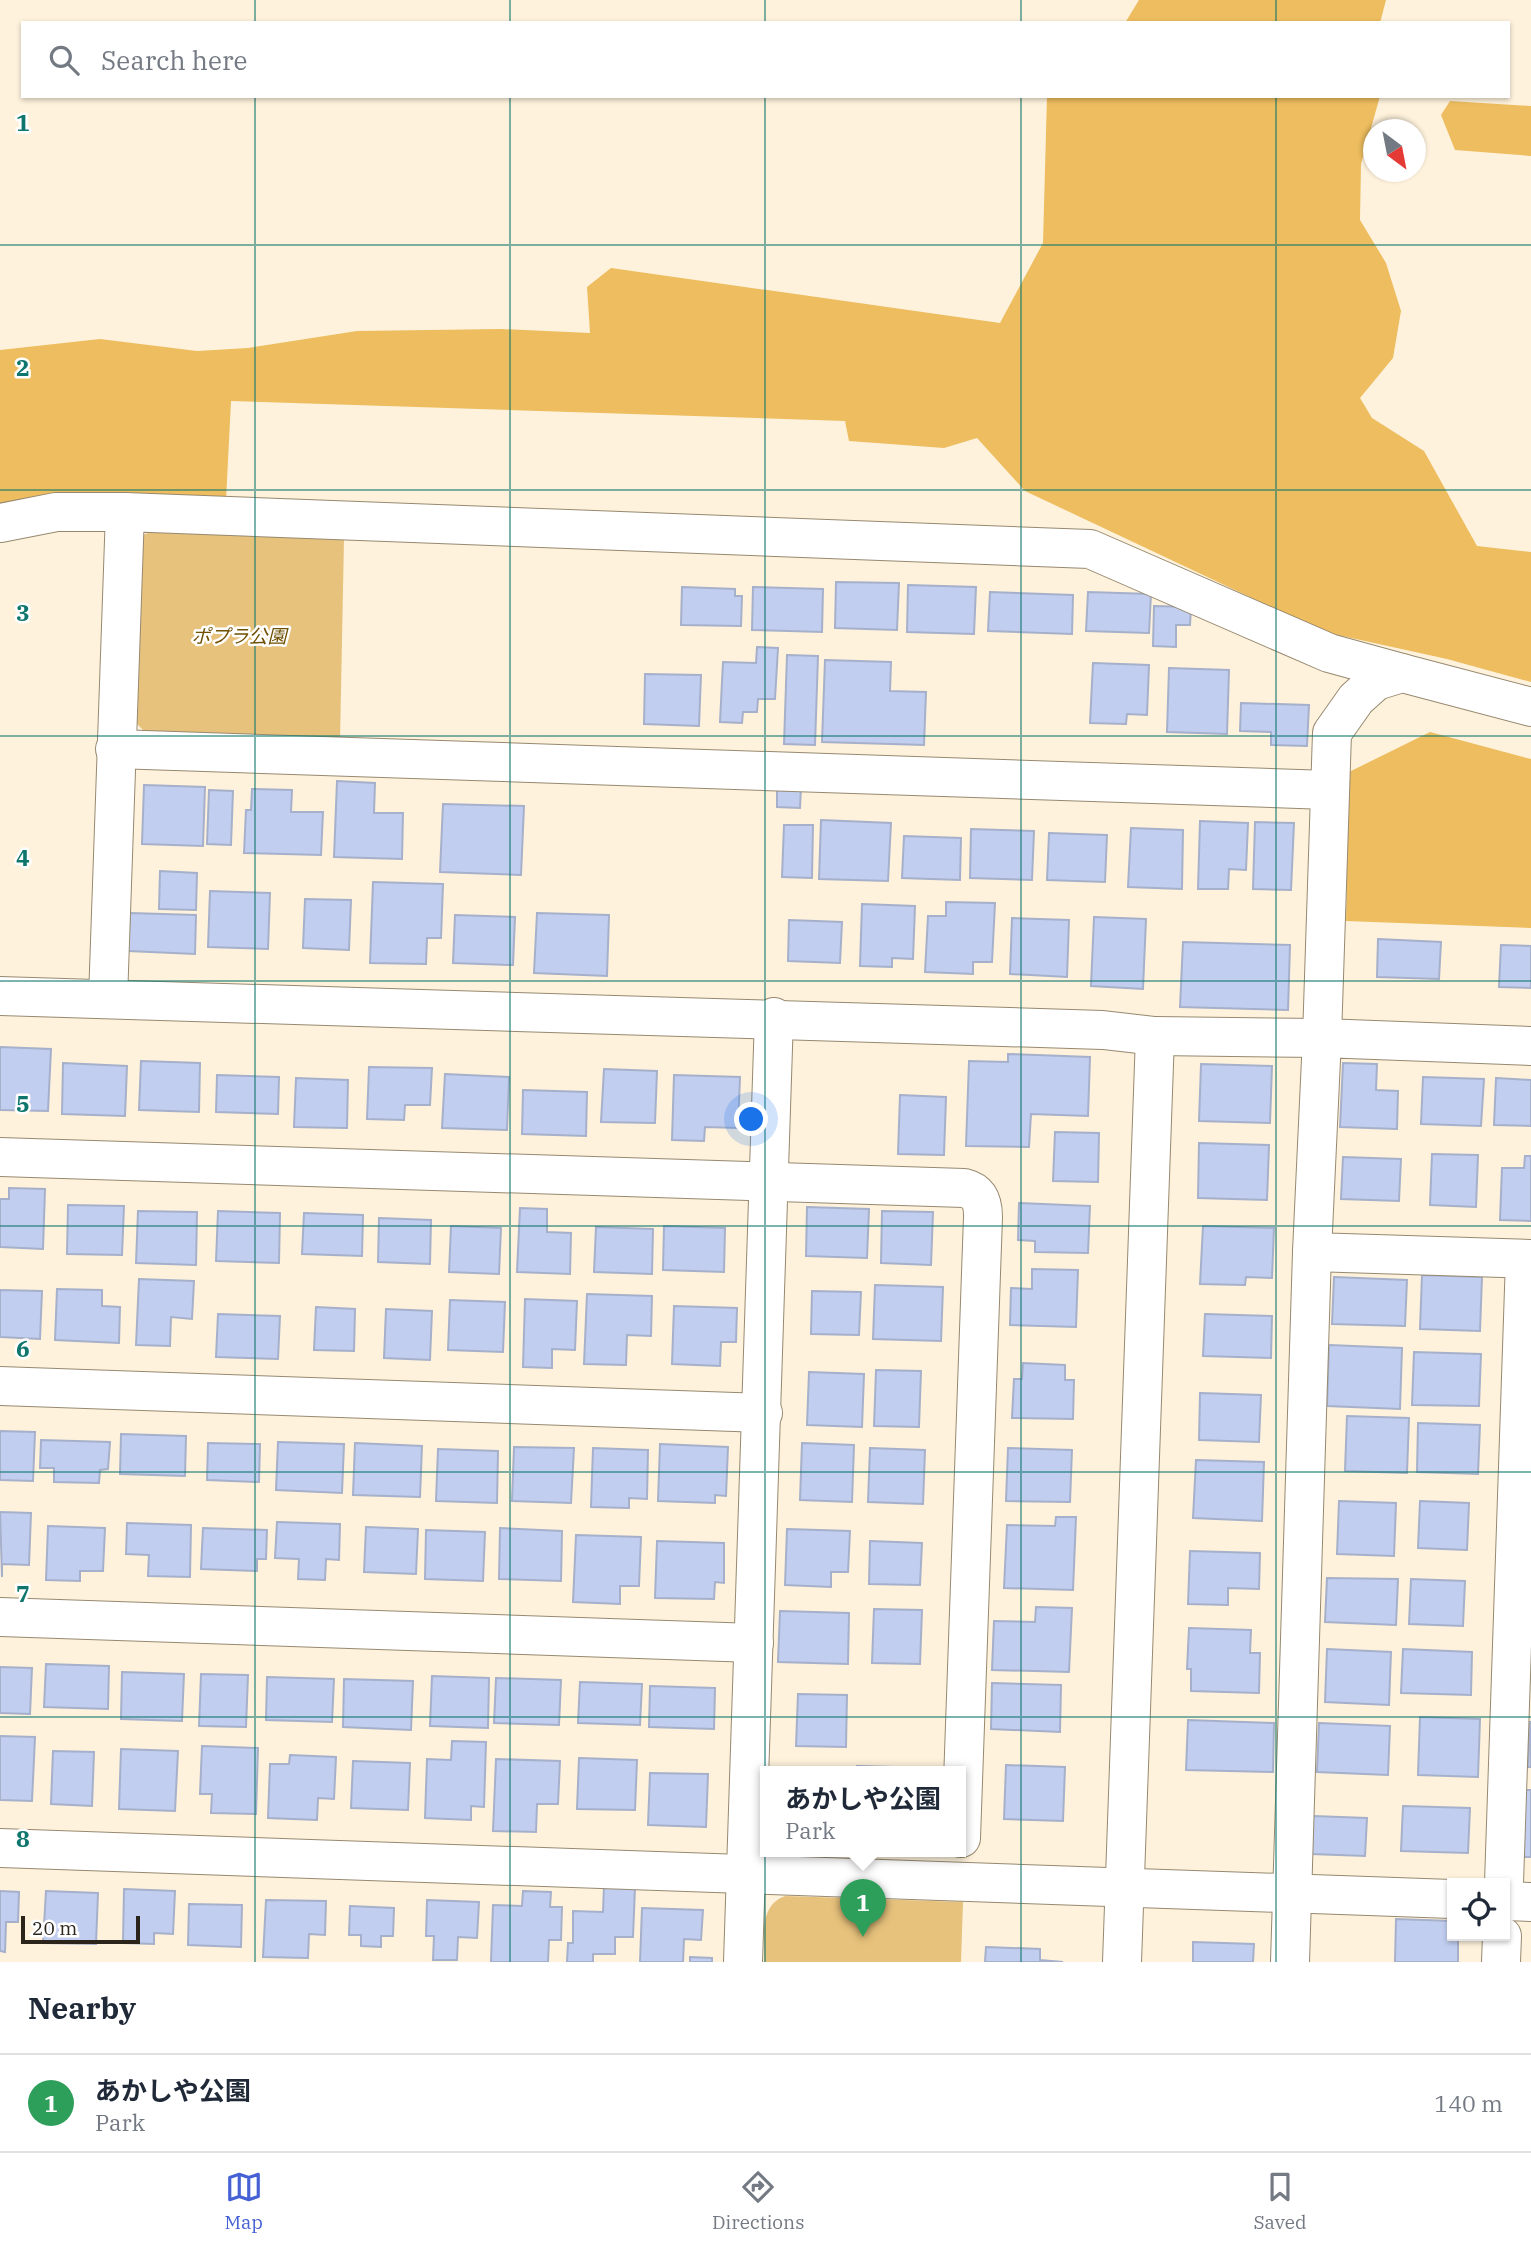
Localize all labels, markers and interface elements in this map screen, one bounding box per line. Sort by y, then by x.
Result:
search box [21,21,1510,98]
icon: search [45,41,83,79]
text: Search here [101,43,247,77]
text: 1 [16,107,30,137]
north arrow [1363,119,1426,182]
text: 2 [16,352,30,382]
text: 3 [16,597,30,627]
park label: ポプラ公園 [191,624,289,648]
text: 4 [16,842,30,872]
text: 5 [16,1088,30,1118]
your location [734,1102,768,1136]
text: 6 [16,1333,30,1363]
text: 7 [16,1578,30,1608]
popup [760,1766,966,1857]
text: あかしや公園 [785,1781,941,1815]
text: Park [785,1815,835,1845]
text: 8 [16,1823,30,1853]
map controls [1447,1878,1510,1941]
button: locate [1447,1878,1510,1941]
pin: 1 [840,1879,886,1937]
scale bar [21,1913,140,1945]
text: 20 m [32,1916,77,1940]
text: Nearby [28,1988,136,2027]
text: あかしや公園 [95,2073,251,2107]
text: 1 [44,2088,58,2118]
text: 140 m [1434,2088,1503,2118]
text: Park [95,2107,145,2137]
tab: Map [224,2168,263,2234]
tab: Directions [712,2168,805,2234]
tab: Saved [1253,2168,1307,2234]

